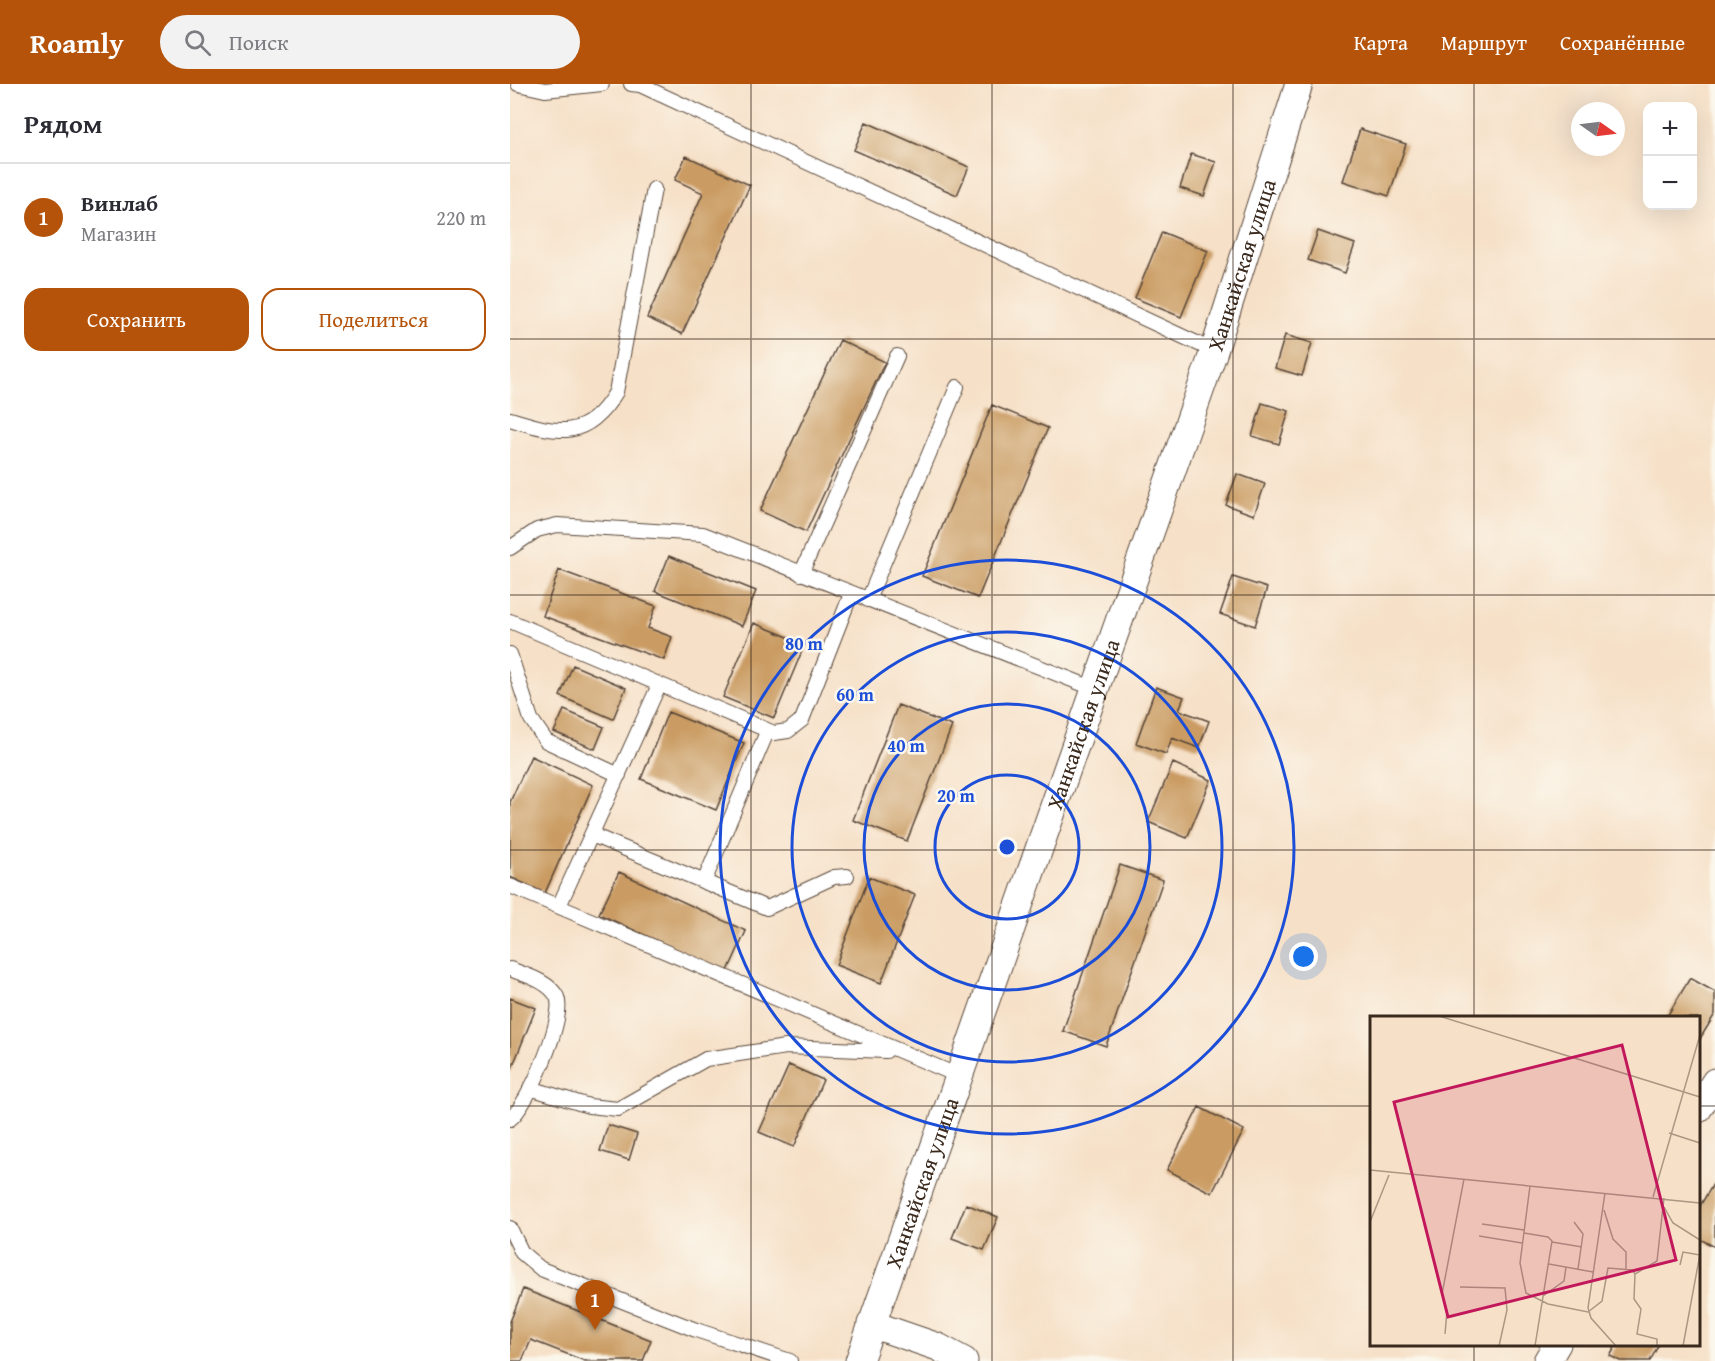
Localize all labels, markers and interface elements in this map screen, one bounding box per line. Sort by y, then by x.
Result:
search box [160,15,580,69]
text: Roamly [30,22,124,63]
icon: search [181,26,214,59]
text: Поиск [229,26,288,58]
text: Карта [1354,27,1408,58]
text: Маршрут [1441,27,1527,58]
text: Сохранённые [1560,27,1685,58]
north arrow [1571,102,1625,156]
map controls [1643,102,1697,210]
button: + [1643,102,1697,156]
text: Рядом [24,104,102,143]
button: − [1643,156,1697,210]
street label: Ханкайская улица [1199,174,1284,355]
text: Винлаб [81,187,158,219]
text: 1 [38,203,49,232]
text: 220 m [436,203,486,232]
text: Магазин [81,219,156,248]
button: Сохранить [24,288,249,351]
button: Поделиться [261,288,486,351]
text: 80 m [785,630,824,657]
street label: Ханкайская улица [1038,634,1128,814]
text: 60 m [836,681,875,708]
text: 40 m [887,732,926,759]
text: 20 m [937,782,976,809]
centre of rings [997,837,1017,857]
your location [1289,942,1318,971]
inset map [1370,1016,1700,1346]
street label: Ханкайская улица [877,1092,967,1273]
pin: 1 [576,1280,614,1330]

